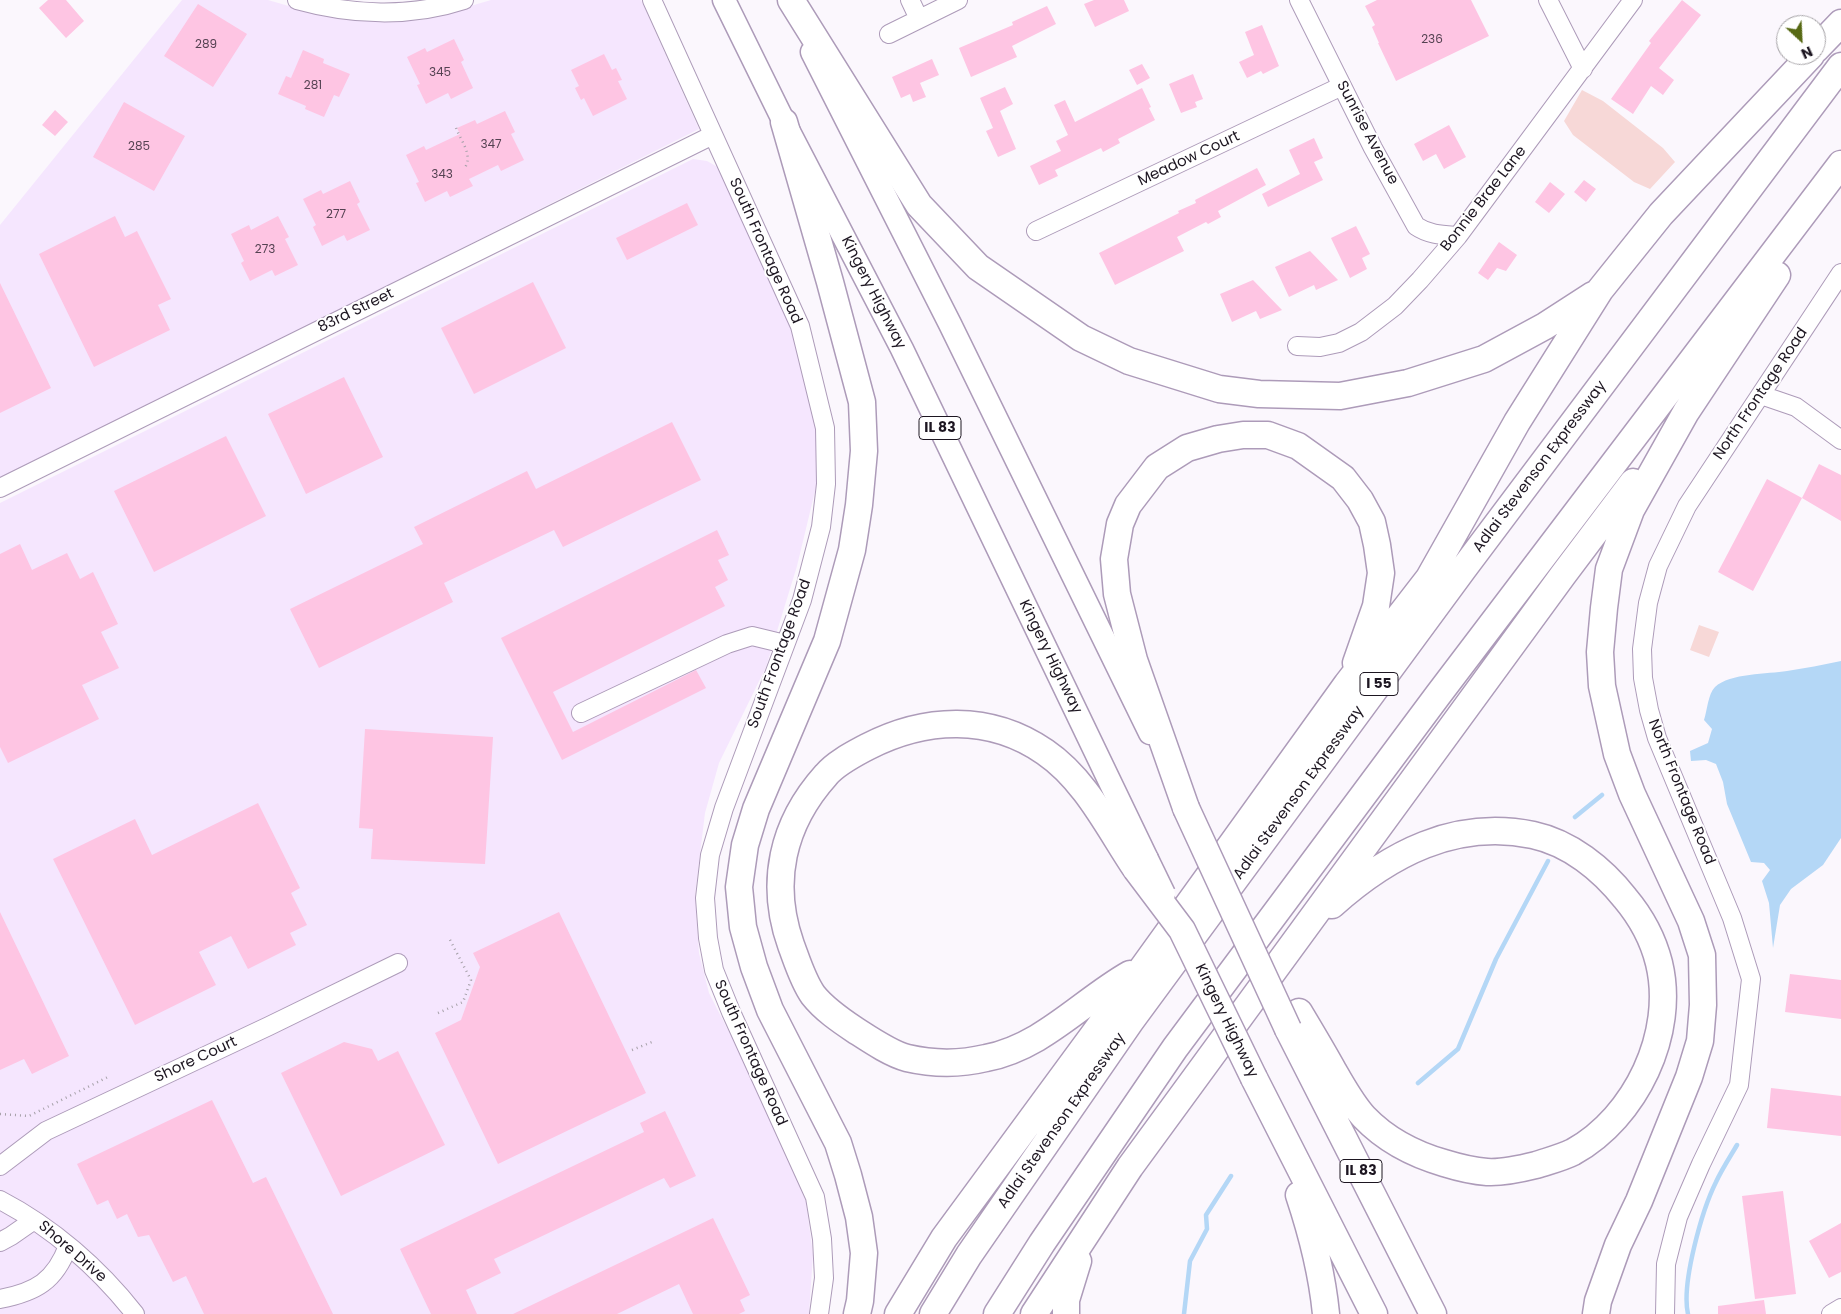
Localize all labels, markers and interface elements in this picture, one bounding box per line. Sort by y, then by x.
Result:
north arrow [1776,15,1826,65]
house number: 236 [1421,33,1443,47]
house number: 289 [195,38,217,52]
text: N [1798,41,1816,64]
house number: 345 [429,66,451,80]
street label: Sunrise Avenue [1332,78,1402,188]
house number: 281 [304,79,322,93]
street label: Meadow Court [1135,128,1243,190]
house number: 347 [480,138,502,152]
house number: 285 [128,140,150,154]
street label: Bonnie Brae Lane [1437,143,1531,255]
house number: 343 [431,168,453,182]
street label: South Frontage Road [725,175,805,327]
house number: 277 [326,208,346,222]
street label: Kingery Highway [837,233,909,353]
house number: 273 [255,243,275,257]
street label: 83rd Street [315,285,397,337]
street label: North Frontage Road [1710,325,1812,463]
street label: Adlai Stevenson Expressway [1470,378,1610,556]
road number: IL 83 [919,416,961,439]
street label: South Frontage Road [745,577,815,731]
street label: Kingery Highway [1015,597,1085,717]
road number: I 55 [1360,672,1398,696]
street label: Adlai Stevenson Expressway [1230,703,1368,883]
street label: North Frontage Road [1644,717,1718,867]
street label: Kingery Highway [1191,961,1261,1081]
street label: South Frontage Road [710,977,790,1129]
street label: Adlai Stevenson Expressway [994,1030,1130,1212]
street label: Shore Court [152,1033,240,1087]
road number: IL 83 [1340,1160,1382,1182]
street label: Shore Drive [34,1217,110,1287]

